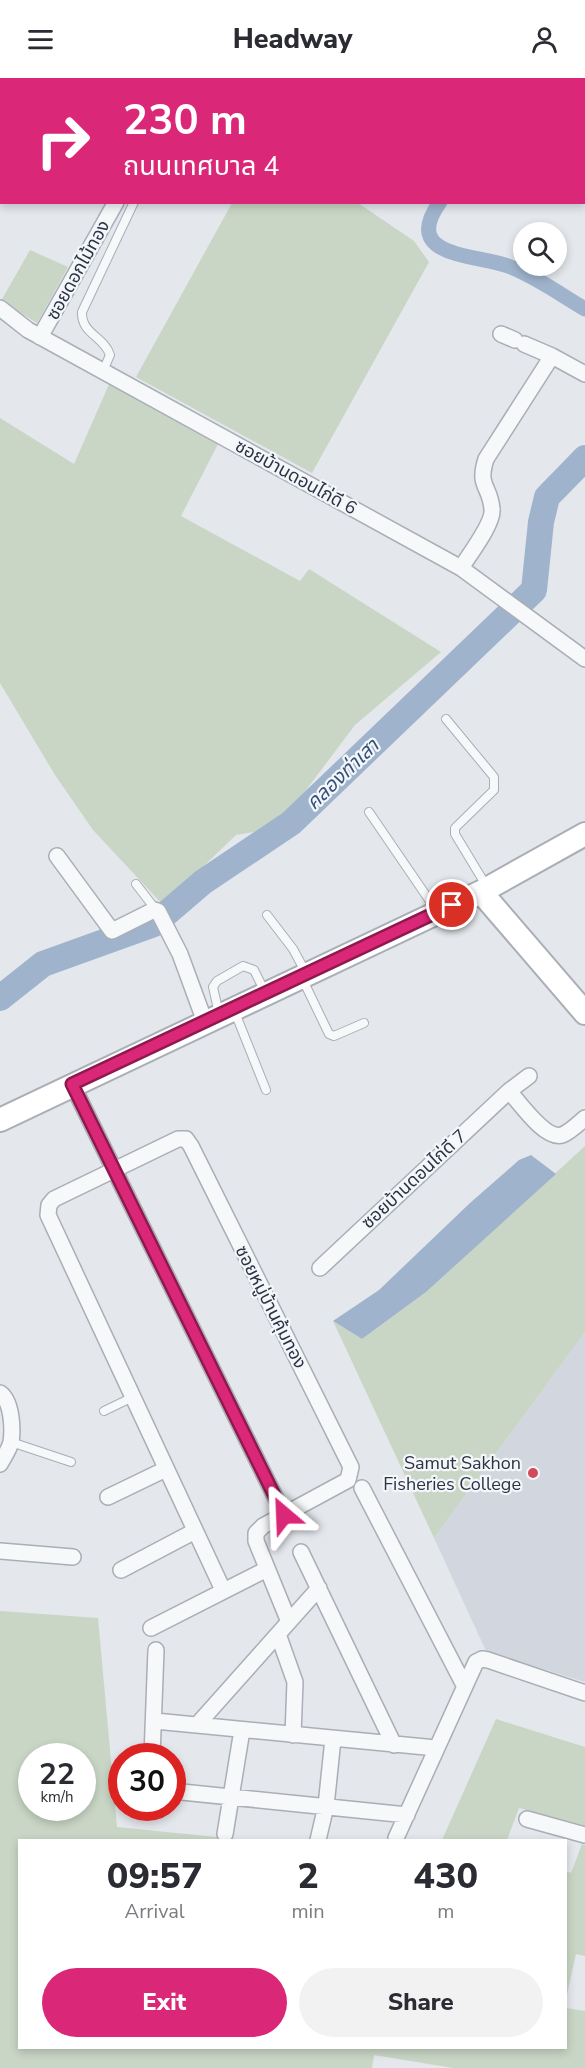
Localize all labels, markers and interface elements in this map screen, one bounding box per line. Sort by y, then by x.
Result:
text: Headway [233,21,352,58]
icon: menu [24,23,57,56]
icon: person [528,23,561,56]
text: 230 m [123,92,247,149]
icon: right [24,102,102,180]
text: ถนนเทศบาล 4 [123,148,280,185]
street label: ซอยดอกไม้ทอง [41,216,115,324]
map controls [513,222,567,276]
button: search [513,222,567,276]
street label: ซอยบ้านดอนไก่ดี 6 [231,434,361,520]
water label: คลองท่าเสา [300,732,385,816]
pin [426,879,477,930]
icon: arrive [435,888,468,921]
street label: ซอยบ้านดอนไก่ดี 7 [356,1124,472,1234]
street label: ซอยหมู่บ้านคุ้มทอง [230,1241,312,1373]
place label: Samut Sakhon Fisheries College [383,1451,521,1496]
marker: Samut Sakhon Fisheries College [526,1466,540,1480]
position arrow [252,1483,316,1547]
speed limit sign: 30 [108,1743,186,1821]
text: 22 [39,1754,75,1795]
text: km/h [40,1787,74,1807]
text: 09:57 [107,1852,203,1901]
text: 2 [297,1852,319,1901]
text: 430 [413,1852,478,1901]
text: Arrival [125,1898,185,1925]
text: min [291,1898,325,1925]
text: m [437,1898,454,1925]
button: Exit [42,1968,287,2037]
button: Share [299,1968,543,2037]

